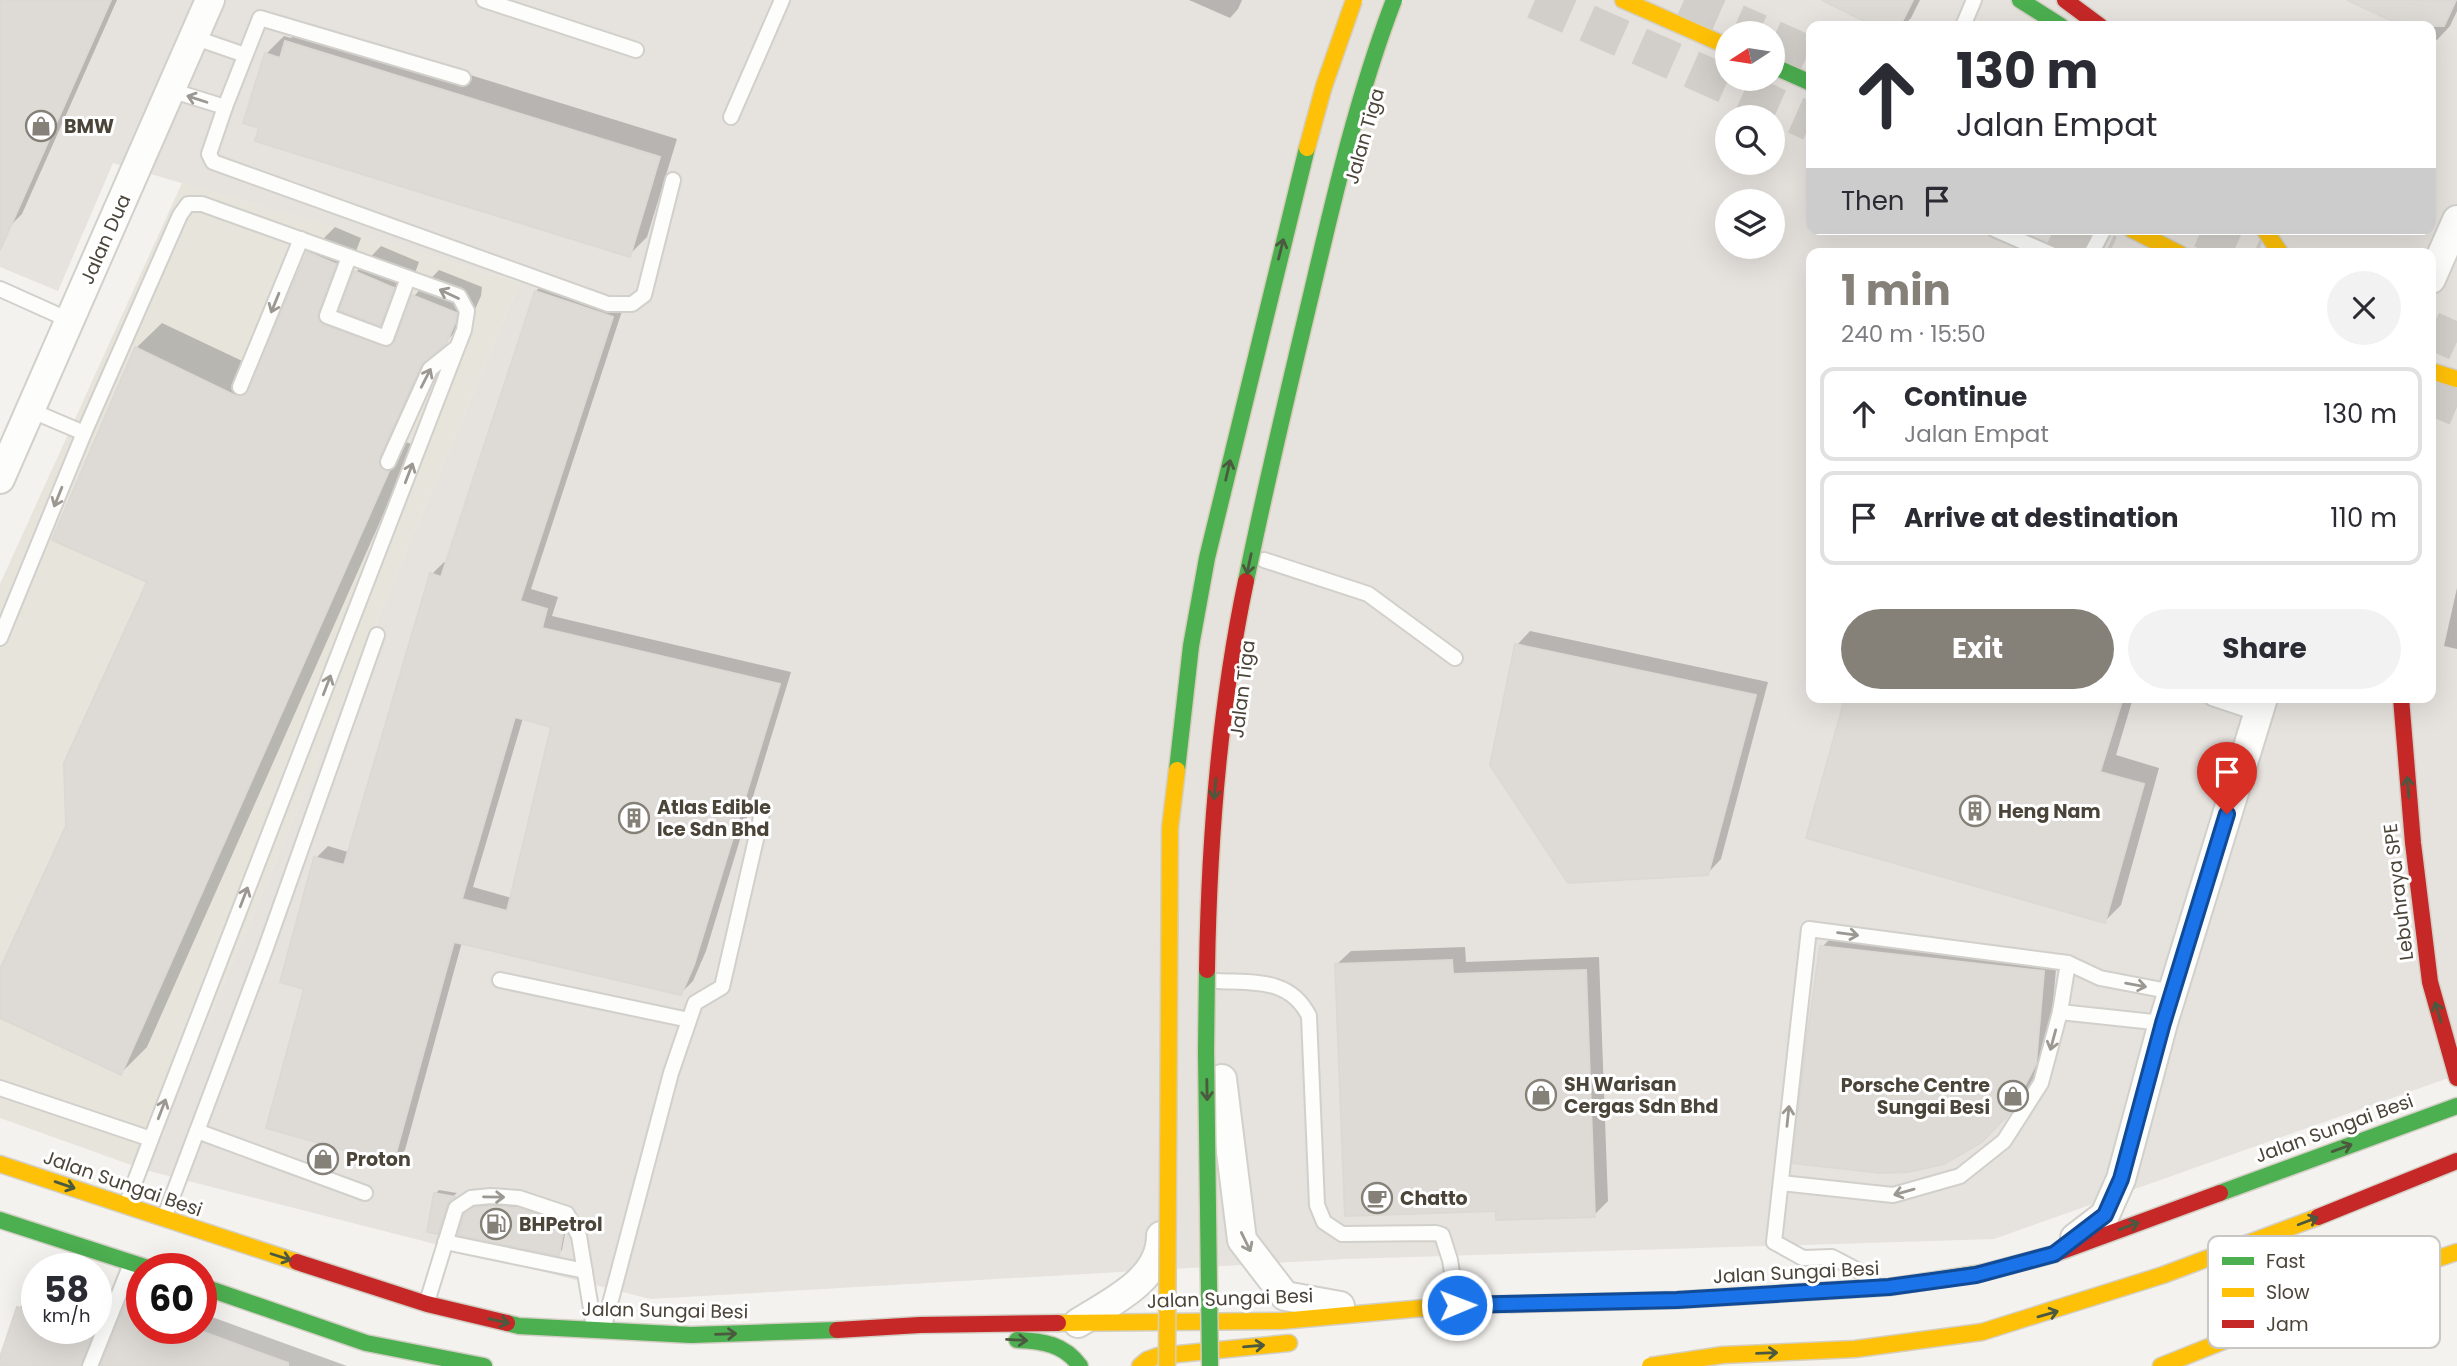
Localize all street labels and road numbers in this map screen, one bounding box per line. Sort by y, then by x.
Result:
street label: Jalan Tiga [1338,85,1391,187]
street label: Jalan Dua [74,190,137,289]
street label: Jalan Tiga [1223,639,1262,739]
street label: Lebuhraya SPE [2377,822,2420,962]
street label: Jalan Sungai Besi [2251,1087,2417,1170]
street label: Jalan Sungai Besi [40,1144,206,1223]
street label: Jalan Sungai Besi [1712,1255,1880,1290]
street label: Jalan Sungai Besi [1146,1282,1314,1315]
street label: Jalan Sungai Besi [581,1296,749,1325]

